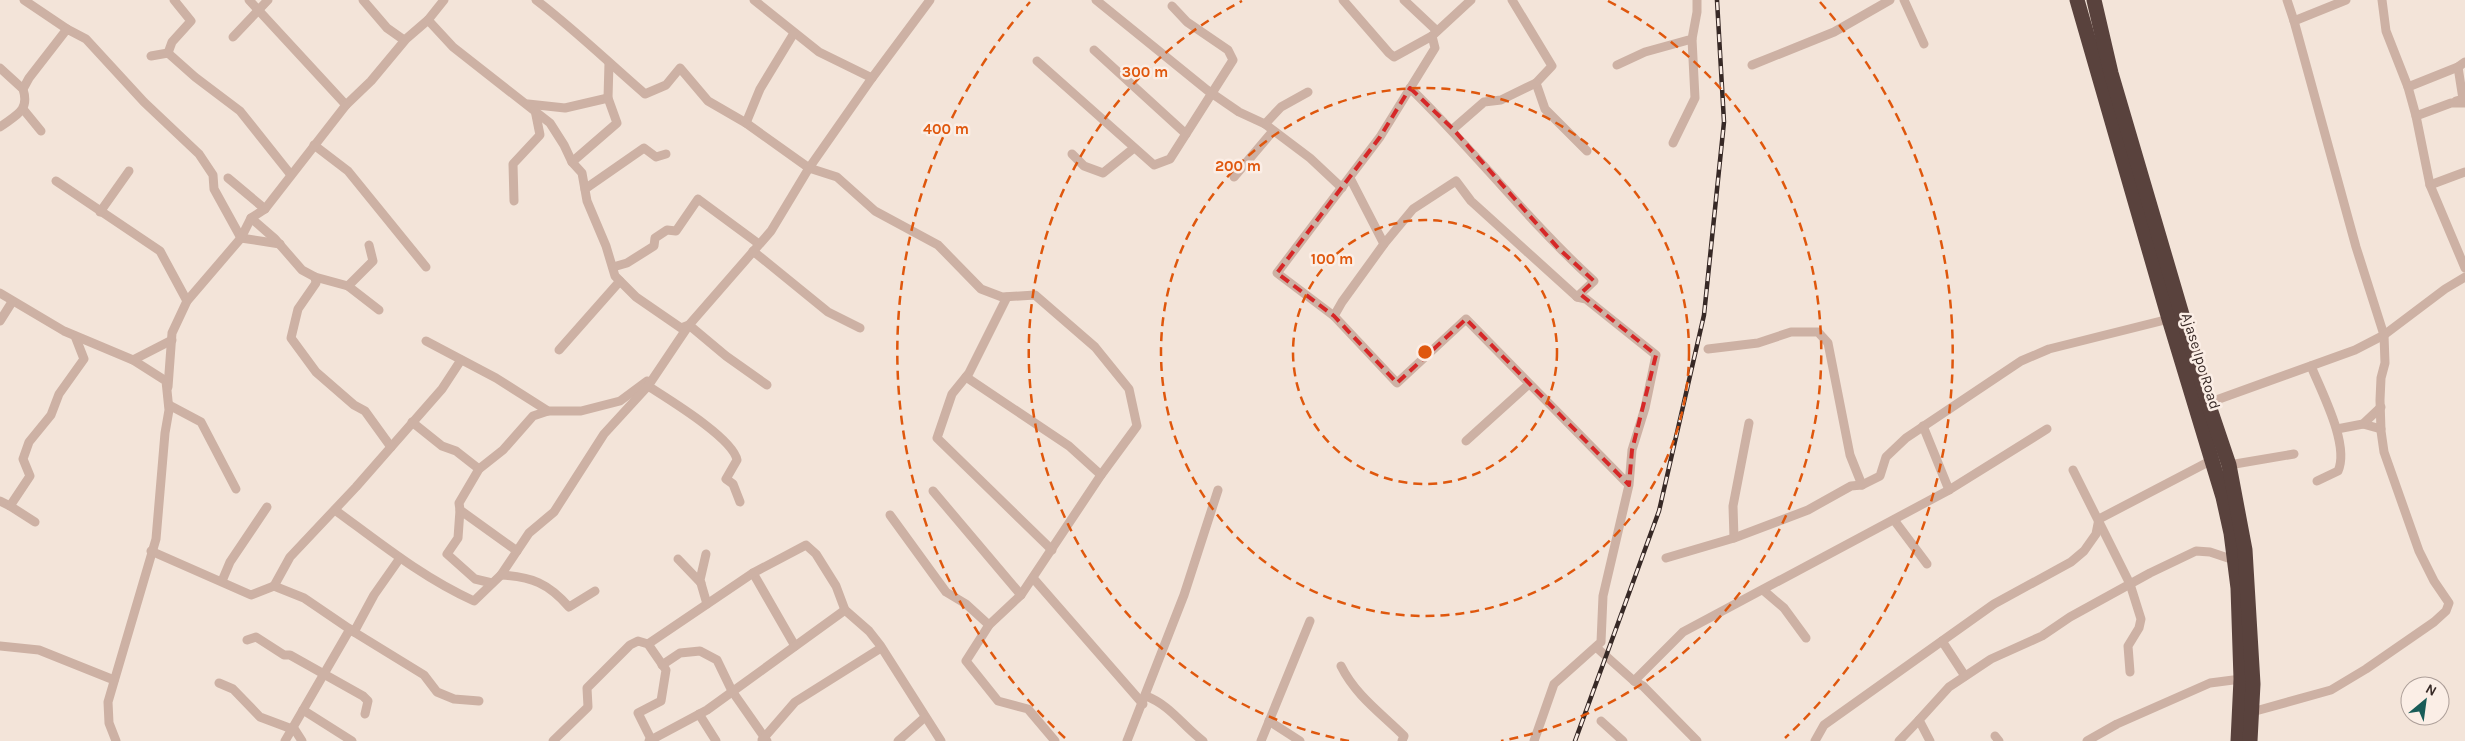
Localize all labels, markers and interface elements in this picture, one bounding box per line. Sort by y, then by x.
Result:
text: 300 m [1122,63,1168,81]
text: 400 m [923,120,969,138]
text: 200 m [1215,157,1261,175]
text: 100 m [1311,250,1353,268]
street label: Ajase Ipo Road [2178,311,2224,411]
centre of rings [1416,343,1434,361]
north arrow [2400,676,2450,726]
text: N [2423,680,2440,700]

